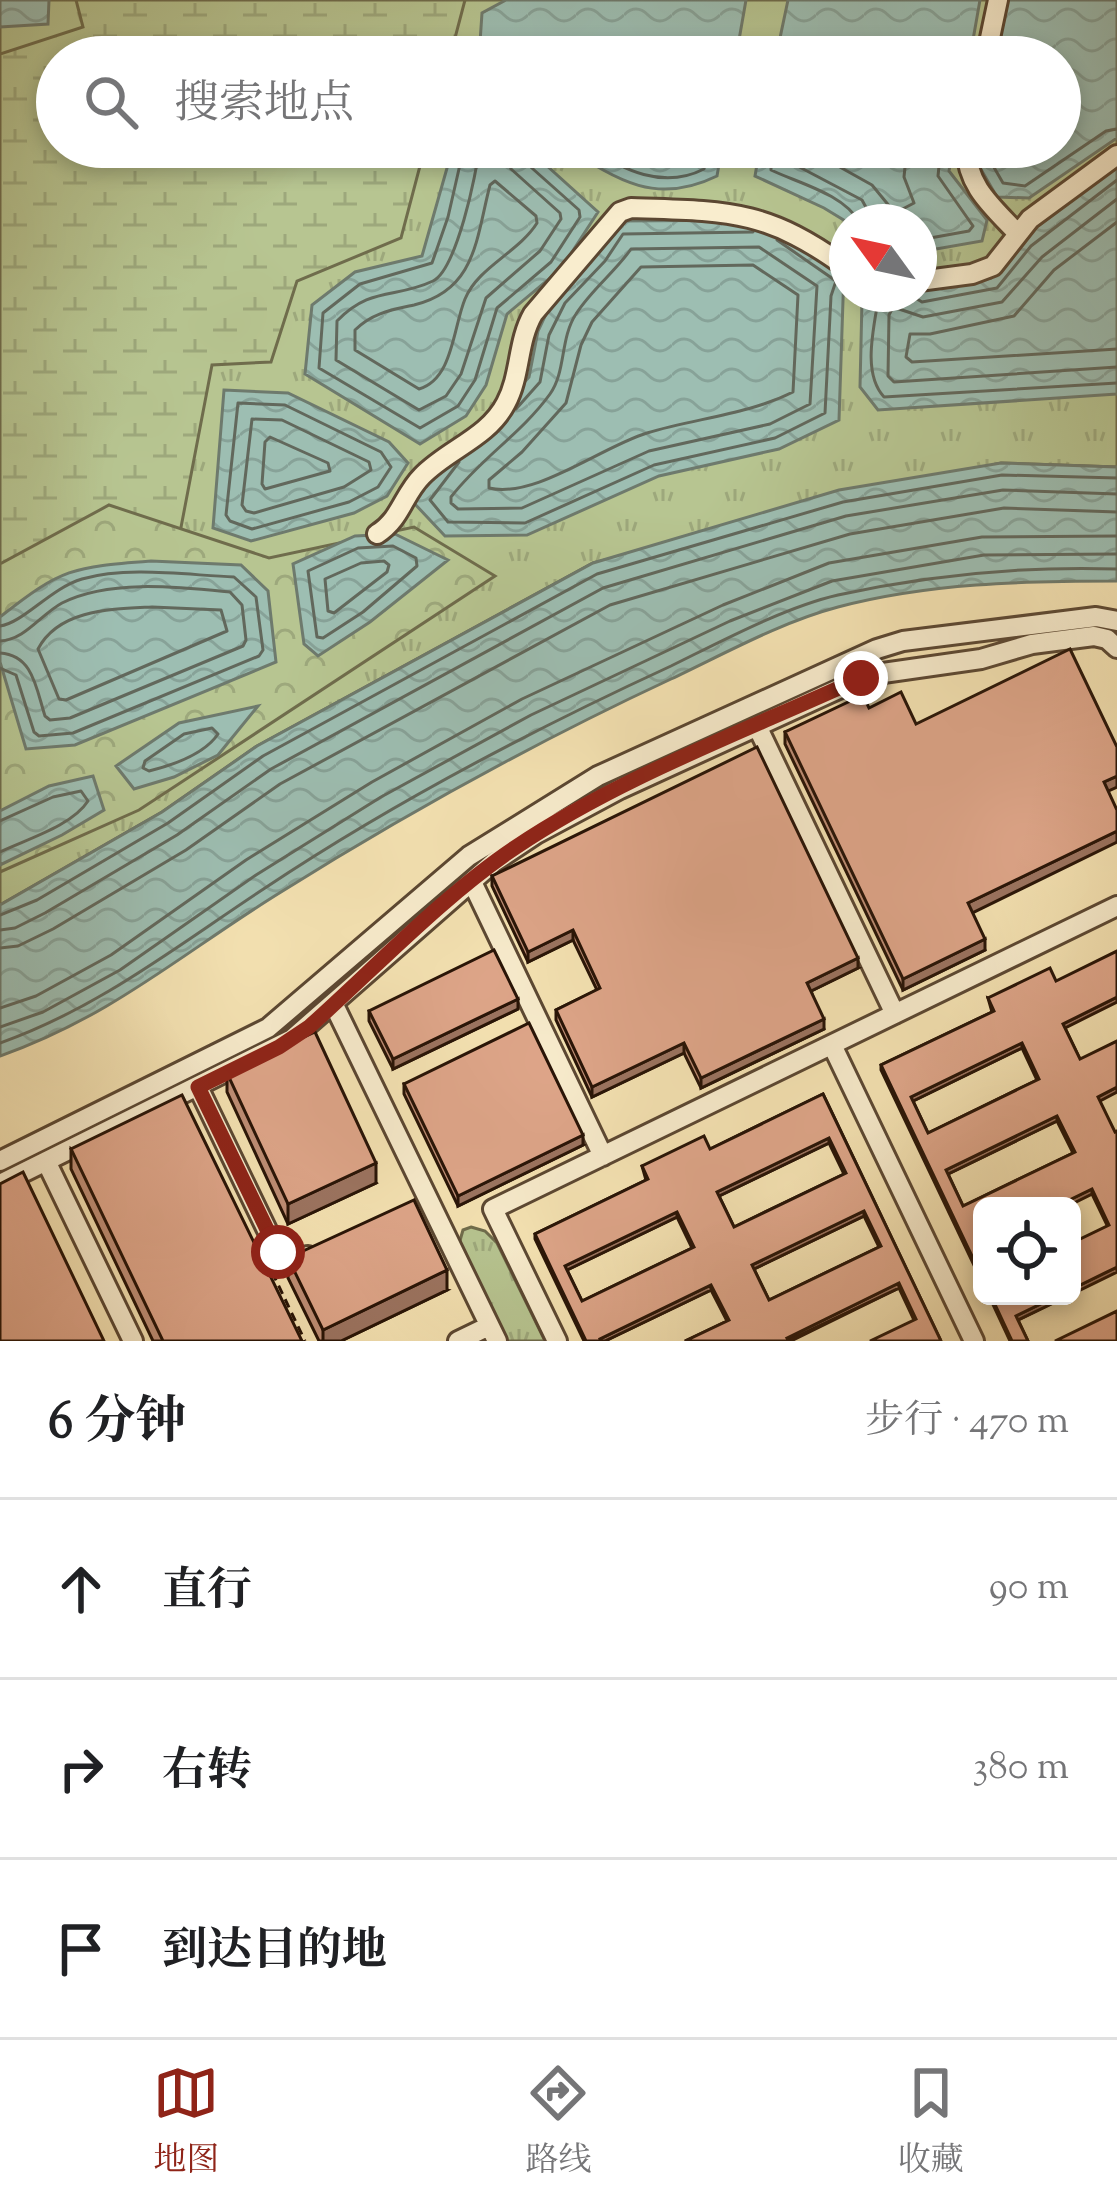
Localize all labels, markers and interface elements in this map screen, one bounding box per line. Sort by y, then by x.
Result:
search box [36,36,1081,168]
icon: search [78,69,144,135]
text: 搜索地点 [174,74,354,139]
north arrow [829,204,937,312]
route end [834,651,888,705]
map controls [973,1197,1081,1305]
button: locate [973,1197,1081,1305]
route start [251,1225,305,1279]
text: 6 分钟 [48,1388,186,1461]
text: 步行 · 470 m [865,1395,1069,1451]
icon: ahead [48,1556,114,1622]
text: 直行 [162,1561,252,1626]
text: 90 m [989,1561,1069,1617]
icon: right [48,1736,114,1802]
text: 右转 [162,1741,252,1806]
text: 380 m [973,1741,1069,1797]
icon: arrive [48,1916,114,1982]
text: 到达目的地 [162,1921,387,1986]
tab: 地图 [153,2060,219,2186]
tab: 路线 [525,2060,591,2186]
tab: 收藏 [898,2060,964,2186]

